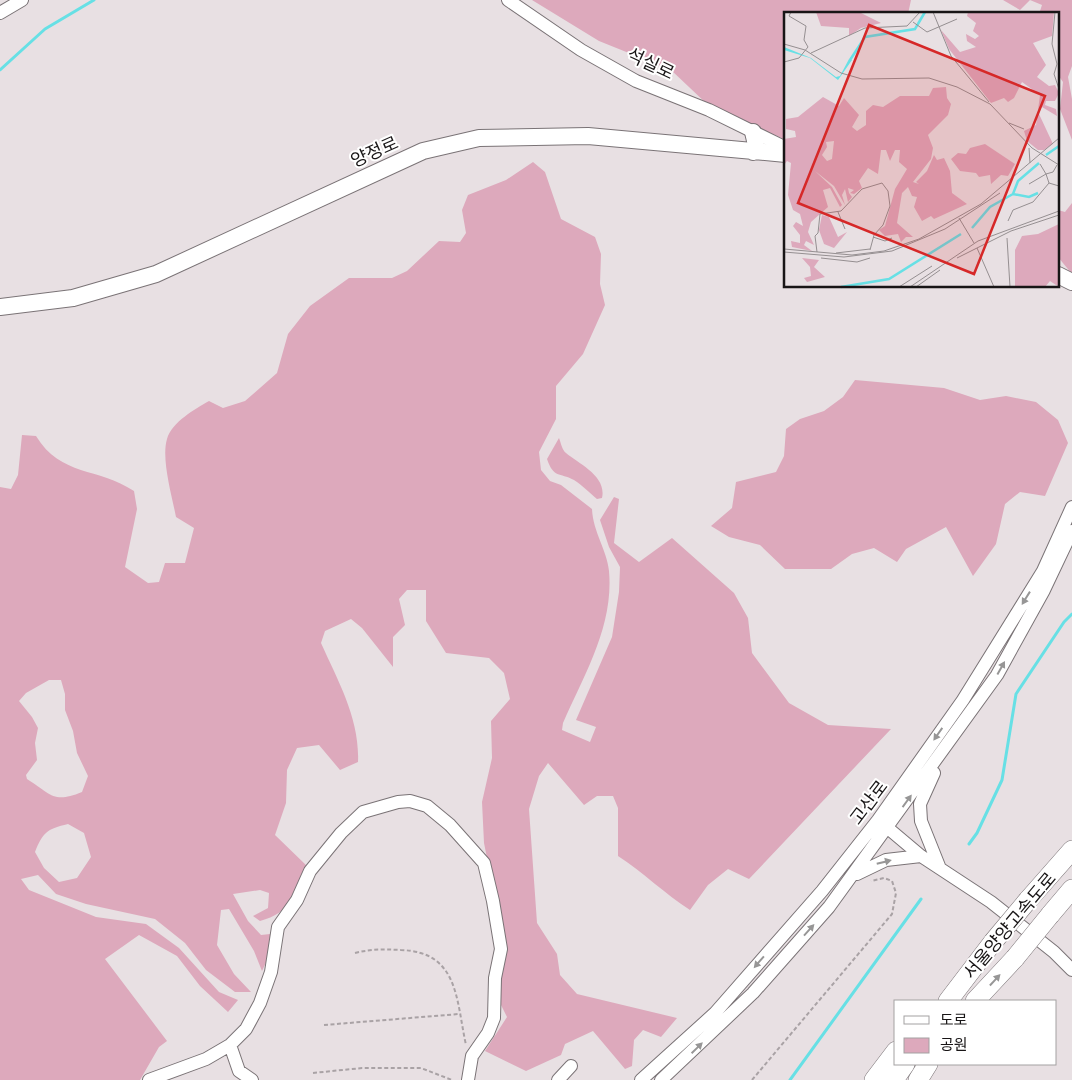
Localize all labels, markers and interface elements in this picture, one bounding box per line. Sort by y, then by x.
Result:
inset map [784,12,1060,288]
street label: 석실로 [624,43,678,83]
street label: 양정로 [347,131,401,171]
one-way arrow [1022,591,1031,604]
one-way arrow [997,660,1005,675]
one-way arrow [933,727,943,741]
street label: 고산로 [844,776,892,828]
one-way arrow [902,794,912,808]
one-way arrow [876,858,892,866]
street label: 서울양양고속도로 [958,867,1060,983]
one-way arrow [803,924,815,936]
one-way arrow [754,955,765,968]
one-way arrow [989,974,1001,986]
legend [894,1000,1057,1065]
text: 도로 [940,1010,968,1028]
text: 공원 [940,1035,968,1053]
one-way arrow [691,1042,703,1054]

